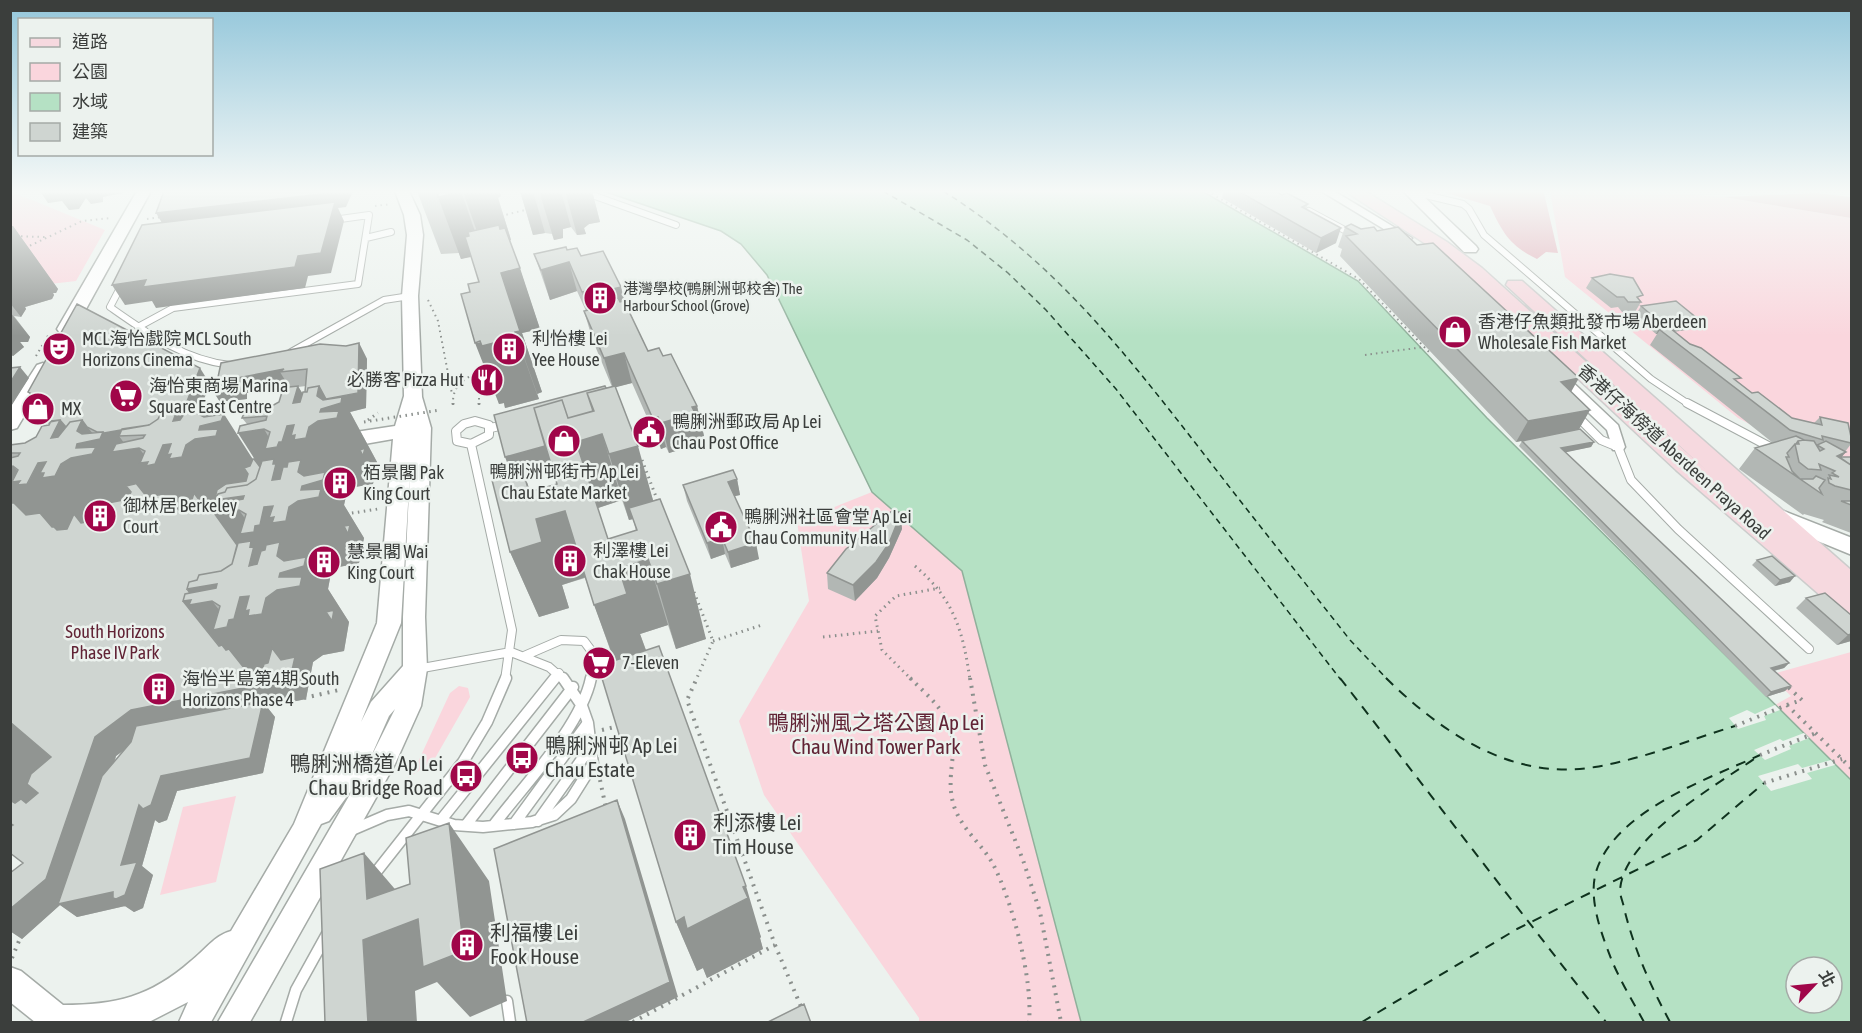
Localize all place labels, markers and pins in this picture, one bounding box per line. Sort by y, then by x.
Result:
building icon: 港灣學校(鴨脷洲邨校舍) The Harbour School (Grove) [582,280,618,316]
place label: 港灣學校(鴨脷洲邨校舍) The Harbour School (Grove) [623,280,803,314]
place label: 香港仔魚類批發市場 Aberdeen Wholesale Fish Market [1478,311,1707,353]
shop icon: 香港仔魚類批發市場 Aberdeen Wholesale Fish Market [1437,314,1473,350]
place label: MCL海怡戲院 MCL South Horizons Cinema [82,328,252,370]
place label: 利怡樓 Lei Yee House [532,328,608,370]
theatre icon: MCL海怡戲院 MCL South Horizons Cinema [41,331,77,367]
building icon: 利怡樓 Lei Yee House [491,331,527,367]
restaurant icon: 必勝客 Pizza Hut [469,362,505,398]
place label: 必勝客 Pizza Hut [347,369,464,390]
place label: 海怡東商場 Marina Square East Centre [149,375,288,417]
supermarket icon: 海怡東商場 Marina Square East Centre [108,378,144,414]
shop icon: MX [20,391,56,427]
place label: MX [61,398,82,419]
place label: 鴨脷洲郵政局 Ap Lei Chau Post Office [672,411,822,453]
public building icon: 鴨脷洲郵政局 Ap Lei Chau Post Office [631,414,667,450]
shop icon: 鴨脷洲邨街市 Ap Lei Chau Estate Market [546,423,582,459]
place label: 鴨脷洲邨街市 Ap Lei Chau Estate Market [489,461,639,503]
place label: 栢景閣 Pak King Court [363,462,444,504]
building icon: 栢景閣 Pak King Court [322,465,358,501]
place label: 御林居 Berkeley Court [123,495,237,537]
building icon: 御林居 Berkeley Court [82,498,118,534]
place label: 鴨脷洲社區會堂 Ap Lei Chau Community Hall [744,506,912,548]
public building icon: 鴨脷洲社區會堂 Ap Lei Chau Community Hall [703,509,739,545]
place label: 利澤樓 Lei Chak House [593,540,671,582]
place label: 慧景閣 Wai King Court [347,541,429,583]
building icon: 利澤樓 Lei Chak House [552,543,588,579]
building icon: 慧景閣 Wai King Court [306,544,342,580]
supermarket icon: 7-Eleven [581,645,617,681]
place label: 7-Eleven [622,652,679,673]
place label: 海怡半島第4期 South Horizons Phase 4 [182,668,340,710]
building icon: 海怡半島第4期 South Horizons Phase 4 [141,671,177,707]
place label: 鴨脷洲邨 Ap Lei Chau Estate [545,733,678,781]
bus stop icon: 鴨脷洲邨 Ap Lei Chau Estate [504,740,540,776]
place label: 鴨脷洲橋道 Ap Lei Chau Bridge Road [290,751,443,799]
bus stop icon: 鴨脷洲橋道 Ap Lei Chau Bridge Road [448,758,484,794]
place label: 利添樓 Lei Tim House [713,810,801,858]
building icon: 利添樓 Lei Tim House [672,817,708,853]
place label: 利福樓 Lei Fook House [490,920,579,968]
building icon: 利福樓 Lei Fook House [449,927,485,963]

